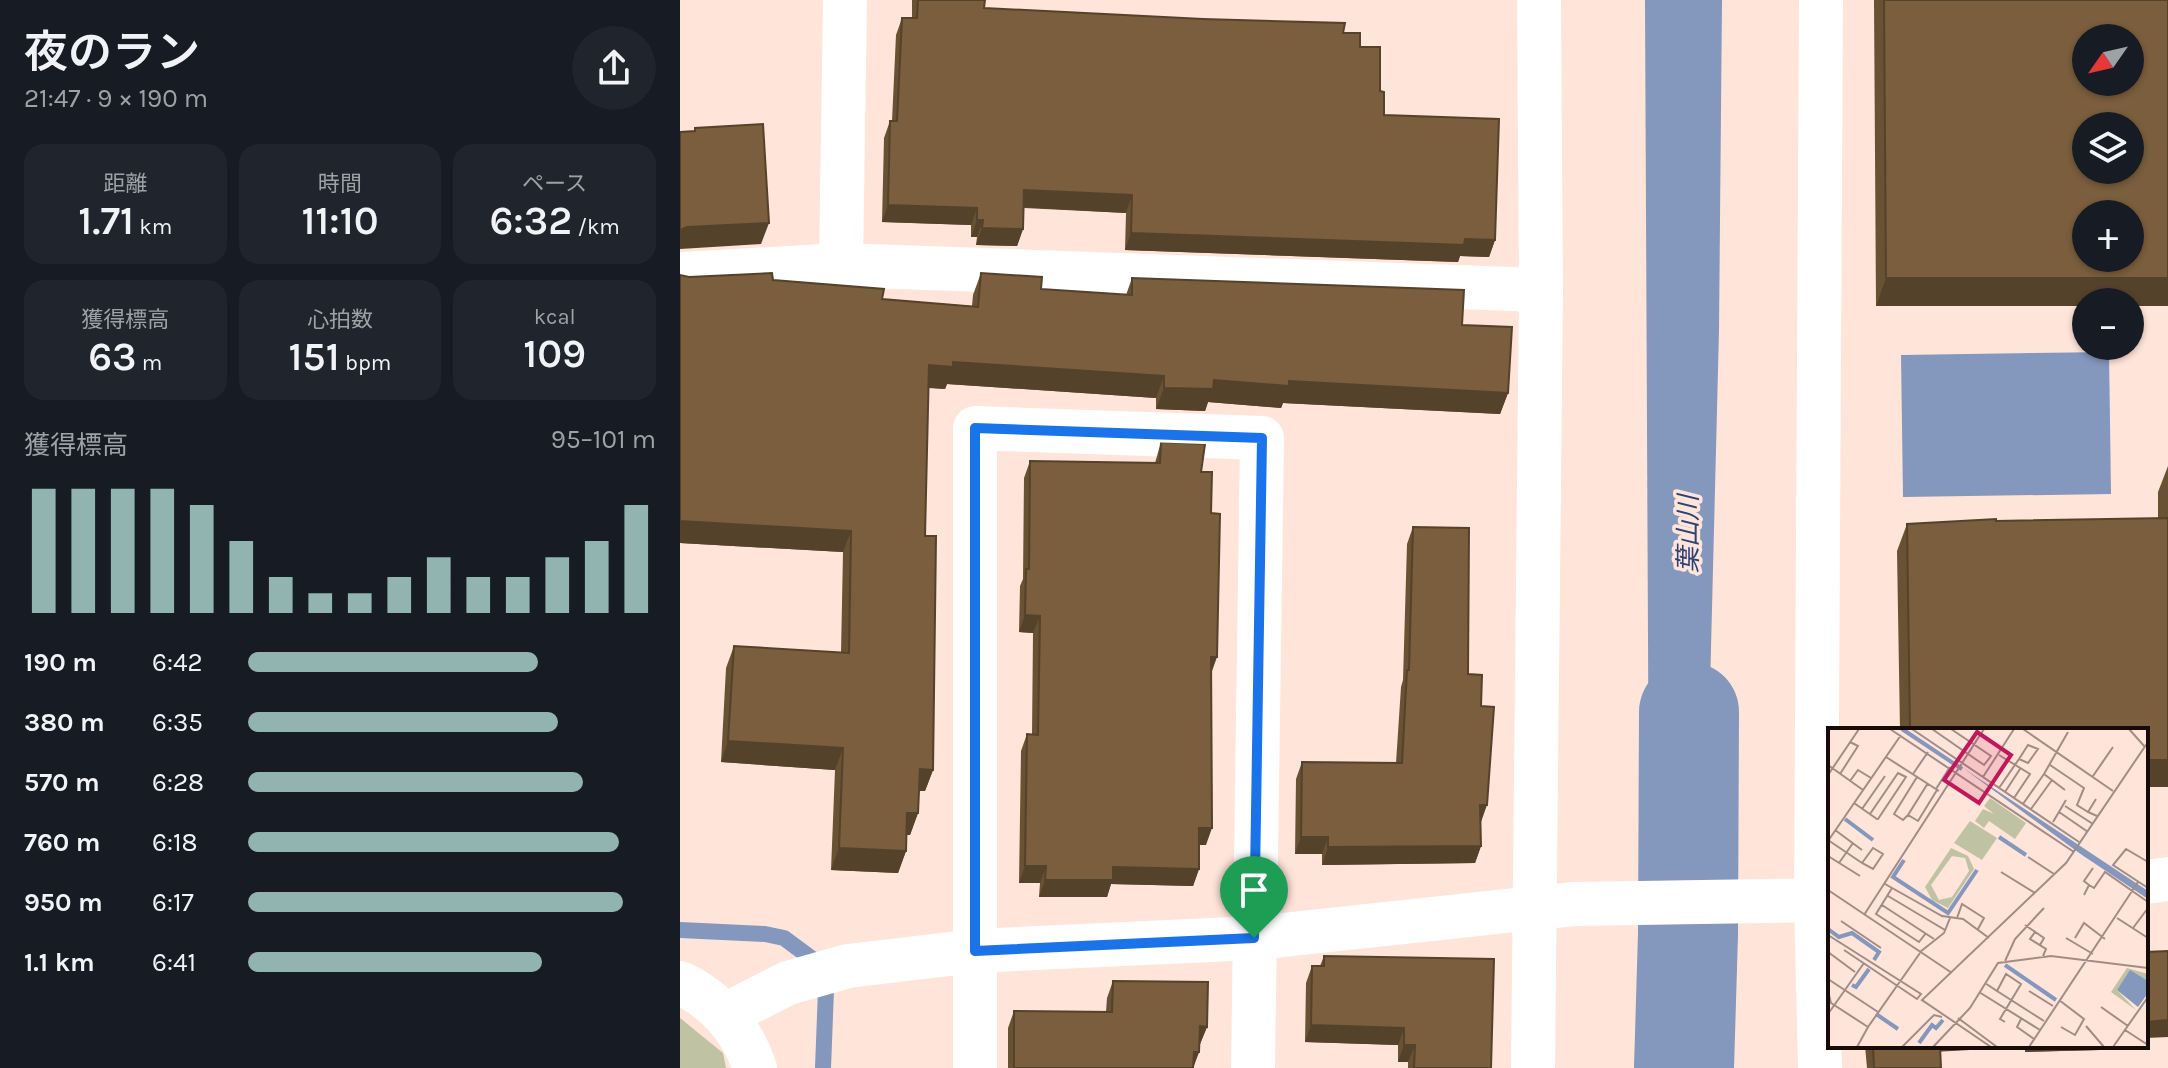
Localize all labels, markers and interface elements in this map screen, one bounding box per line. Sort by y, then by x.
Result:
north arrow [2072,24,2144,96]
map controls [2072,24,2144,360]
button: share [572,26,656,110]
text: 夜のラン [24,27,200,78]
text: 21:47 · 9 × 190 m [24,83,208,114]
button: layers [2072,112,2144,184]
text: 距離 [103,171,147,197]
text: 時間 [318,171,362,197]
text: ペース [522,171,587,197]
text: 1.71 [78,197,134,244]
text: 11:10 [301,197,379,244]
text: 6:32 [489,197,572,244]
button: + [2072,200,2144,272]
text: km [134,214,172,240]
text: /km [572,214,620,240]
button: − [2072,288,2144,360]
text: kcal [534,304,576,330]
text: 獲得標高 [81,307,169,333]
text: 心拍数 [307,307,373,333]
text: 109 [523,330,586,377]
text: 63 [88,333,137,380]
text: 151 [289,333,340,380]
text: m [137,350,162,376]
text: bpm [340,350,391,376]
text: 95–101 m [551,424,656,455]
text: 獲得標高 [24,430,128,461]
water label: 葉山川 [1673,492,1704,573]
text: 190 m [24,647,97,678]
text: 6:42 [152,647,202,678]
text: 380 m [24,707,105,738]
text: 6:35 [152,707,203,738]
inset map [1828,728,2148,1048]
text: 570 m [24,767,100,798]
text: 6:28 [152,767,204,798]
text: 760 m [24,827,100,858]
text: 6:18 [152,827,197,858]
pin [1220,856,1288,938]
icon: arrive [1232,868,1276,912]
text: 950 m [24,887,103,918]
text: 6:17 [152,887,194,918]
text: 1.1 km [24,947,95,978]
text: 6:41 [152,947,196,978]

